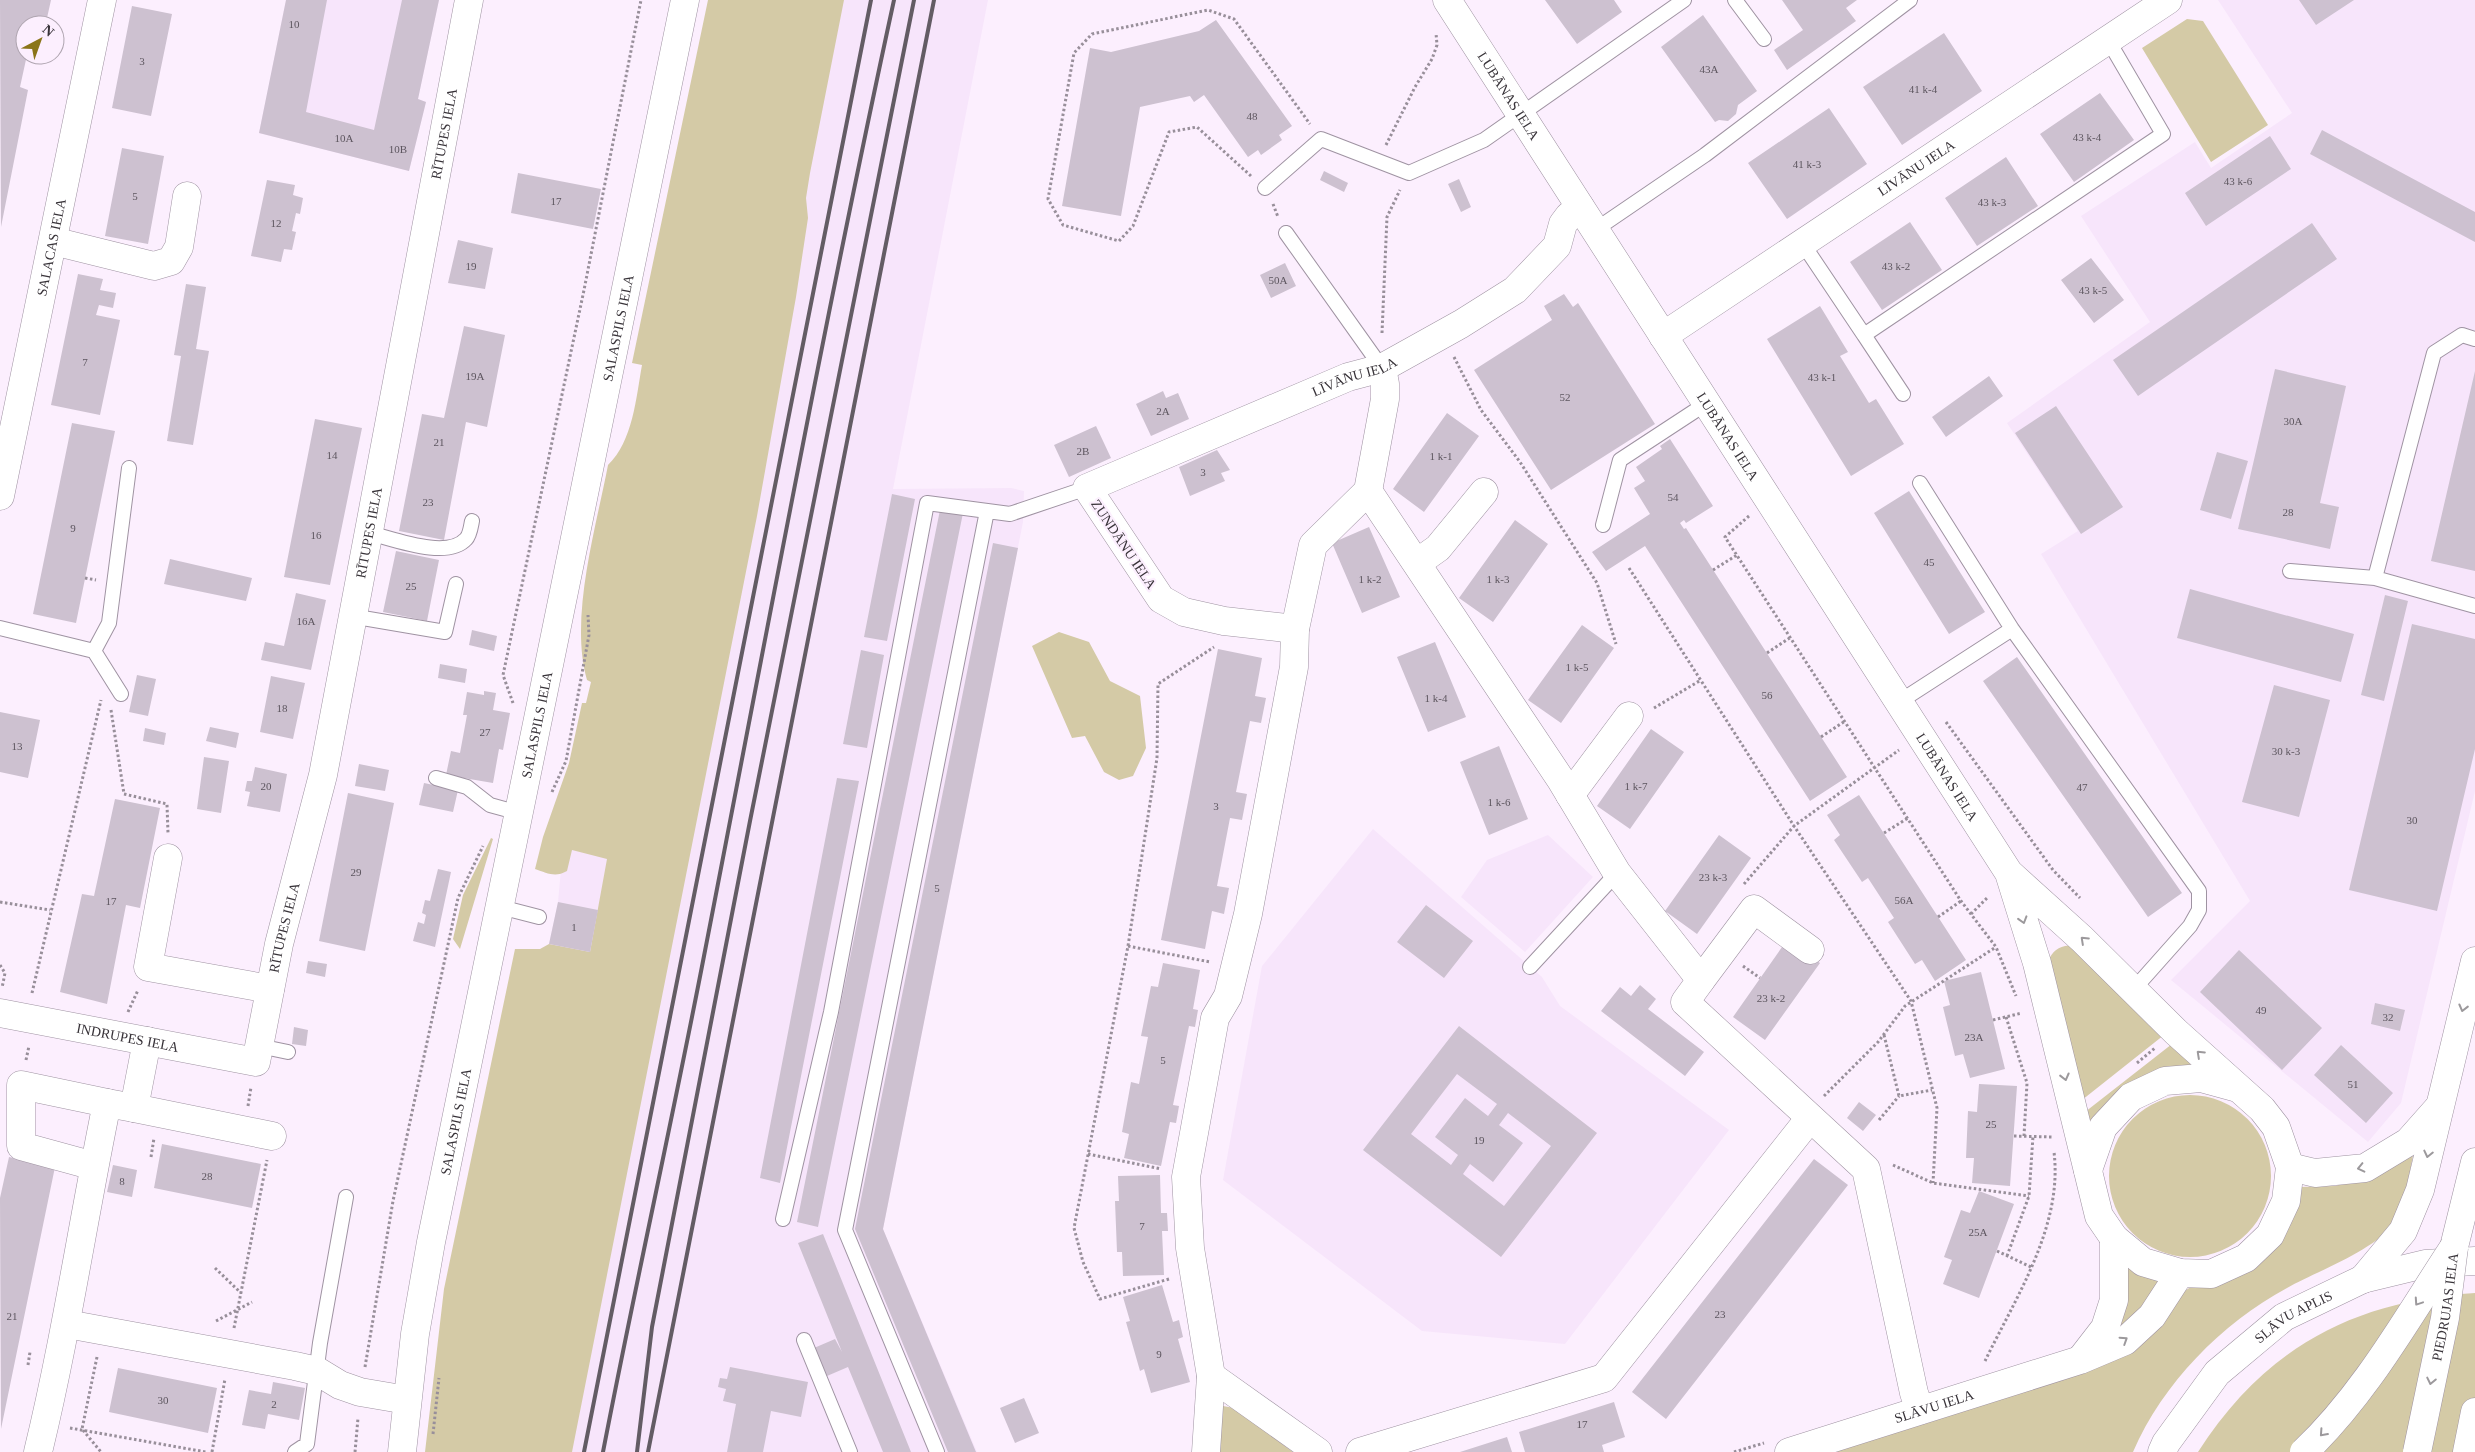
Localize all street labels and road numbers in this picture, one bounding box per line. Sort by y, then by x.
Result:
street label: LUBĀNAS IELA [1474,49,1543,144]
street label: RĪTUPES IELA [428,86,460,181]
street label: LĪVĀNU IELA [1875,137,1958,199]
street label: SALACAS IELA [34,196,69,297]
street label: SALASPILS IELA [600,273,637,383]
street label: LĪVĀNU IELA [1310,354,1400,399]
street label: LUBĀNAS IELA [1694,390,1762,484]
street label: RĪTUPES IELA [353,485,385,580]
street label: ZUNDĀNU IELA [1088,497,1160,593]
street label: SALASPILS IELA [519,669,556,780]
street label: LUBĀNAS IELA [1913,730,1981,825]
street label: RĪTUPES IELA [267,880,303,974]
street label: INDRUPES IELA [75,1021,181,1055]
street label: SALASPILS IELA [438,1066,475,1176]
street label: PIEDRUJAS IELA [2429,1251,2461,1362]
street label: SLĀVU APLIS [2252,1288,2335,1346]
street label: SLĀVU IELA [1893,1387,1976,1426]

